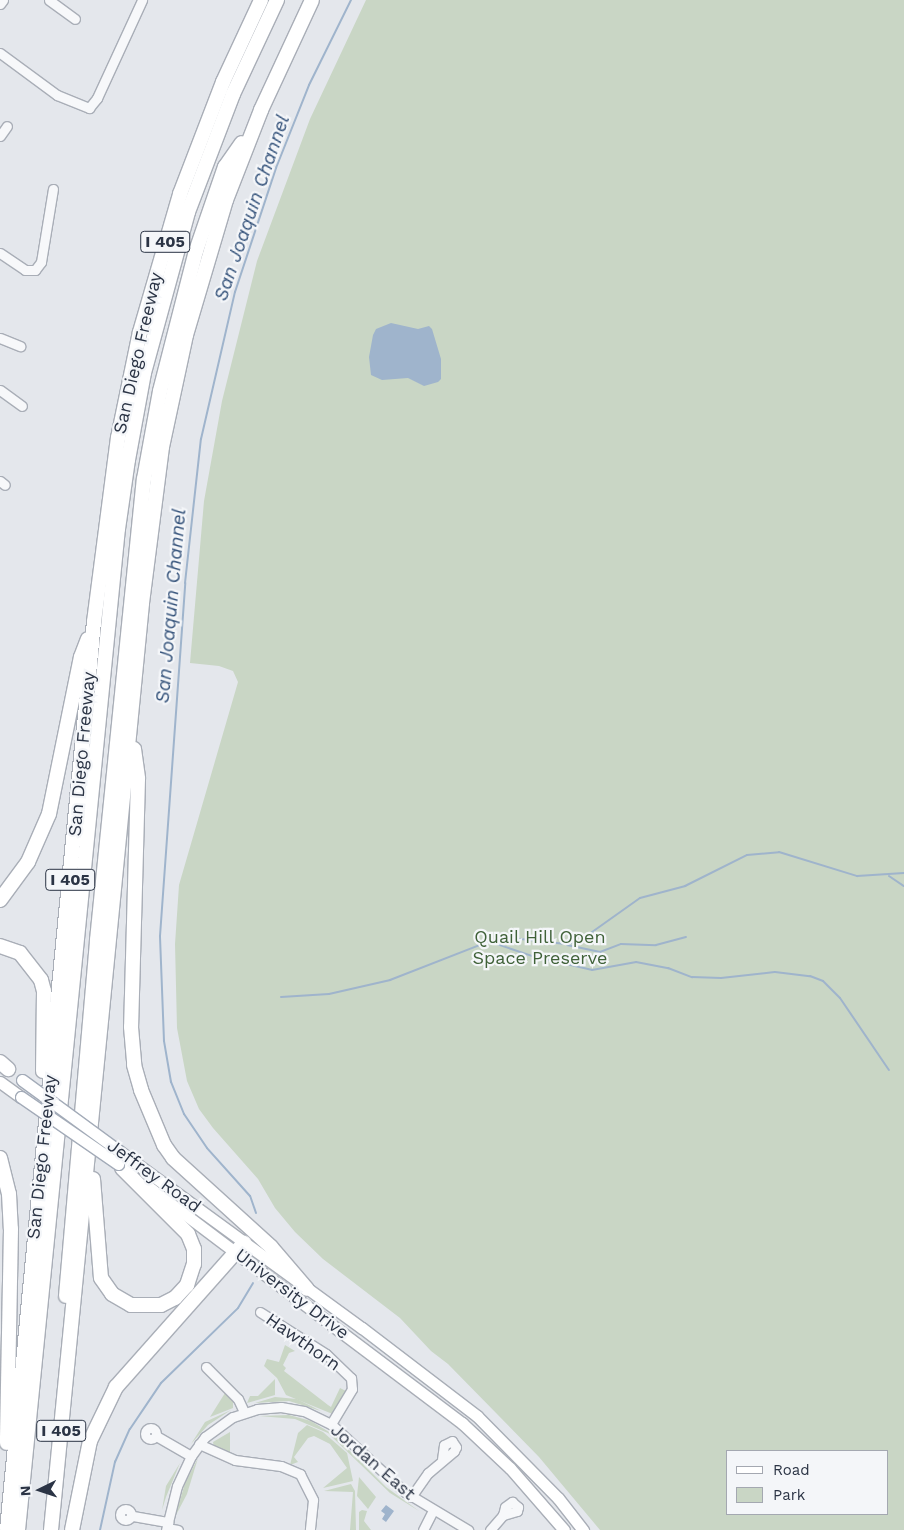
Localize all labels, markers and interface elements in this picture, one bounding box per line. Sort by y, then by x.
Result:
water label: San Joaquin Channel [209,112,295,304]
road number: I 405 [140,228,190,256]
street label: San Diego Freeway [109,270,167,436]
water label: San Joaquin Channel [151,507,191,705]
street label: San Diego Freeway [64,671,100,837]
road number: I 405 [45,866,95,894]
park label: Quail Hill Open Space Preserve [473,927,607,970]
street label: San Diego Freeway [23,1074,61,1240]
street label: Jeffrey Road [103,1135,205,1217]
street label: University Drive [231,1244,353,1344]
street label: Hawthorn [262,1308,344,1376]
road number: I 405 [36,1418,86,1444]
street label: Jordan East [326,1419,420,1505]
legend [726,1450,889,1515]
text: Road [773,1461,810,1479]
north arrow [15,1465,65,1515]
text: N [17,1485,33,1497]
text: Park [773,1486,805,1504]

